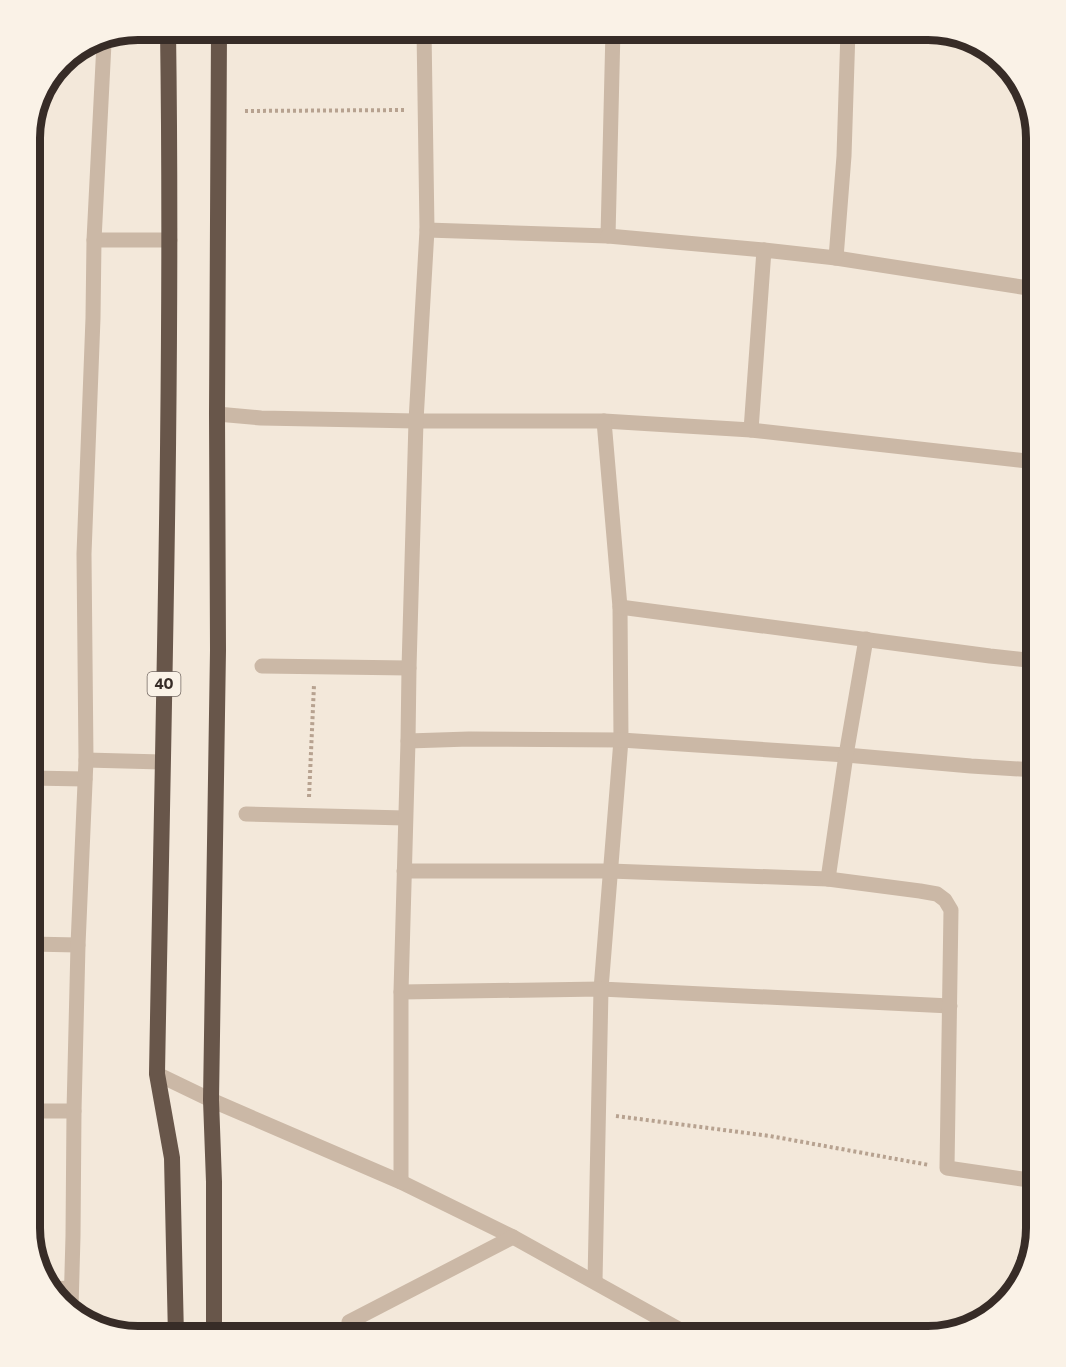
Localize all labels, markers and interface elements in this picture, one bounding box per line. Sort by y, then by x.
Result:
road number: 40 [148,672,180,696]

